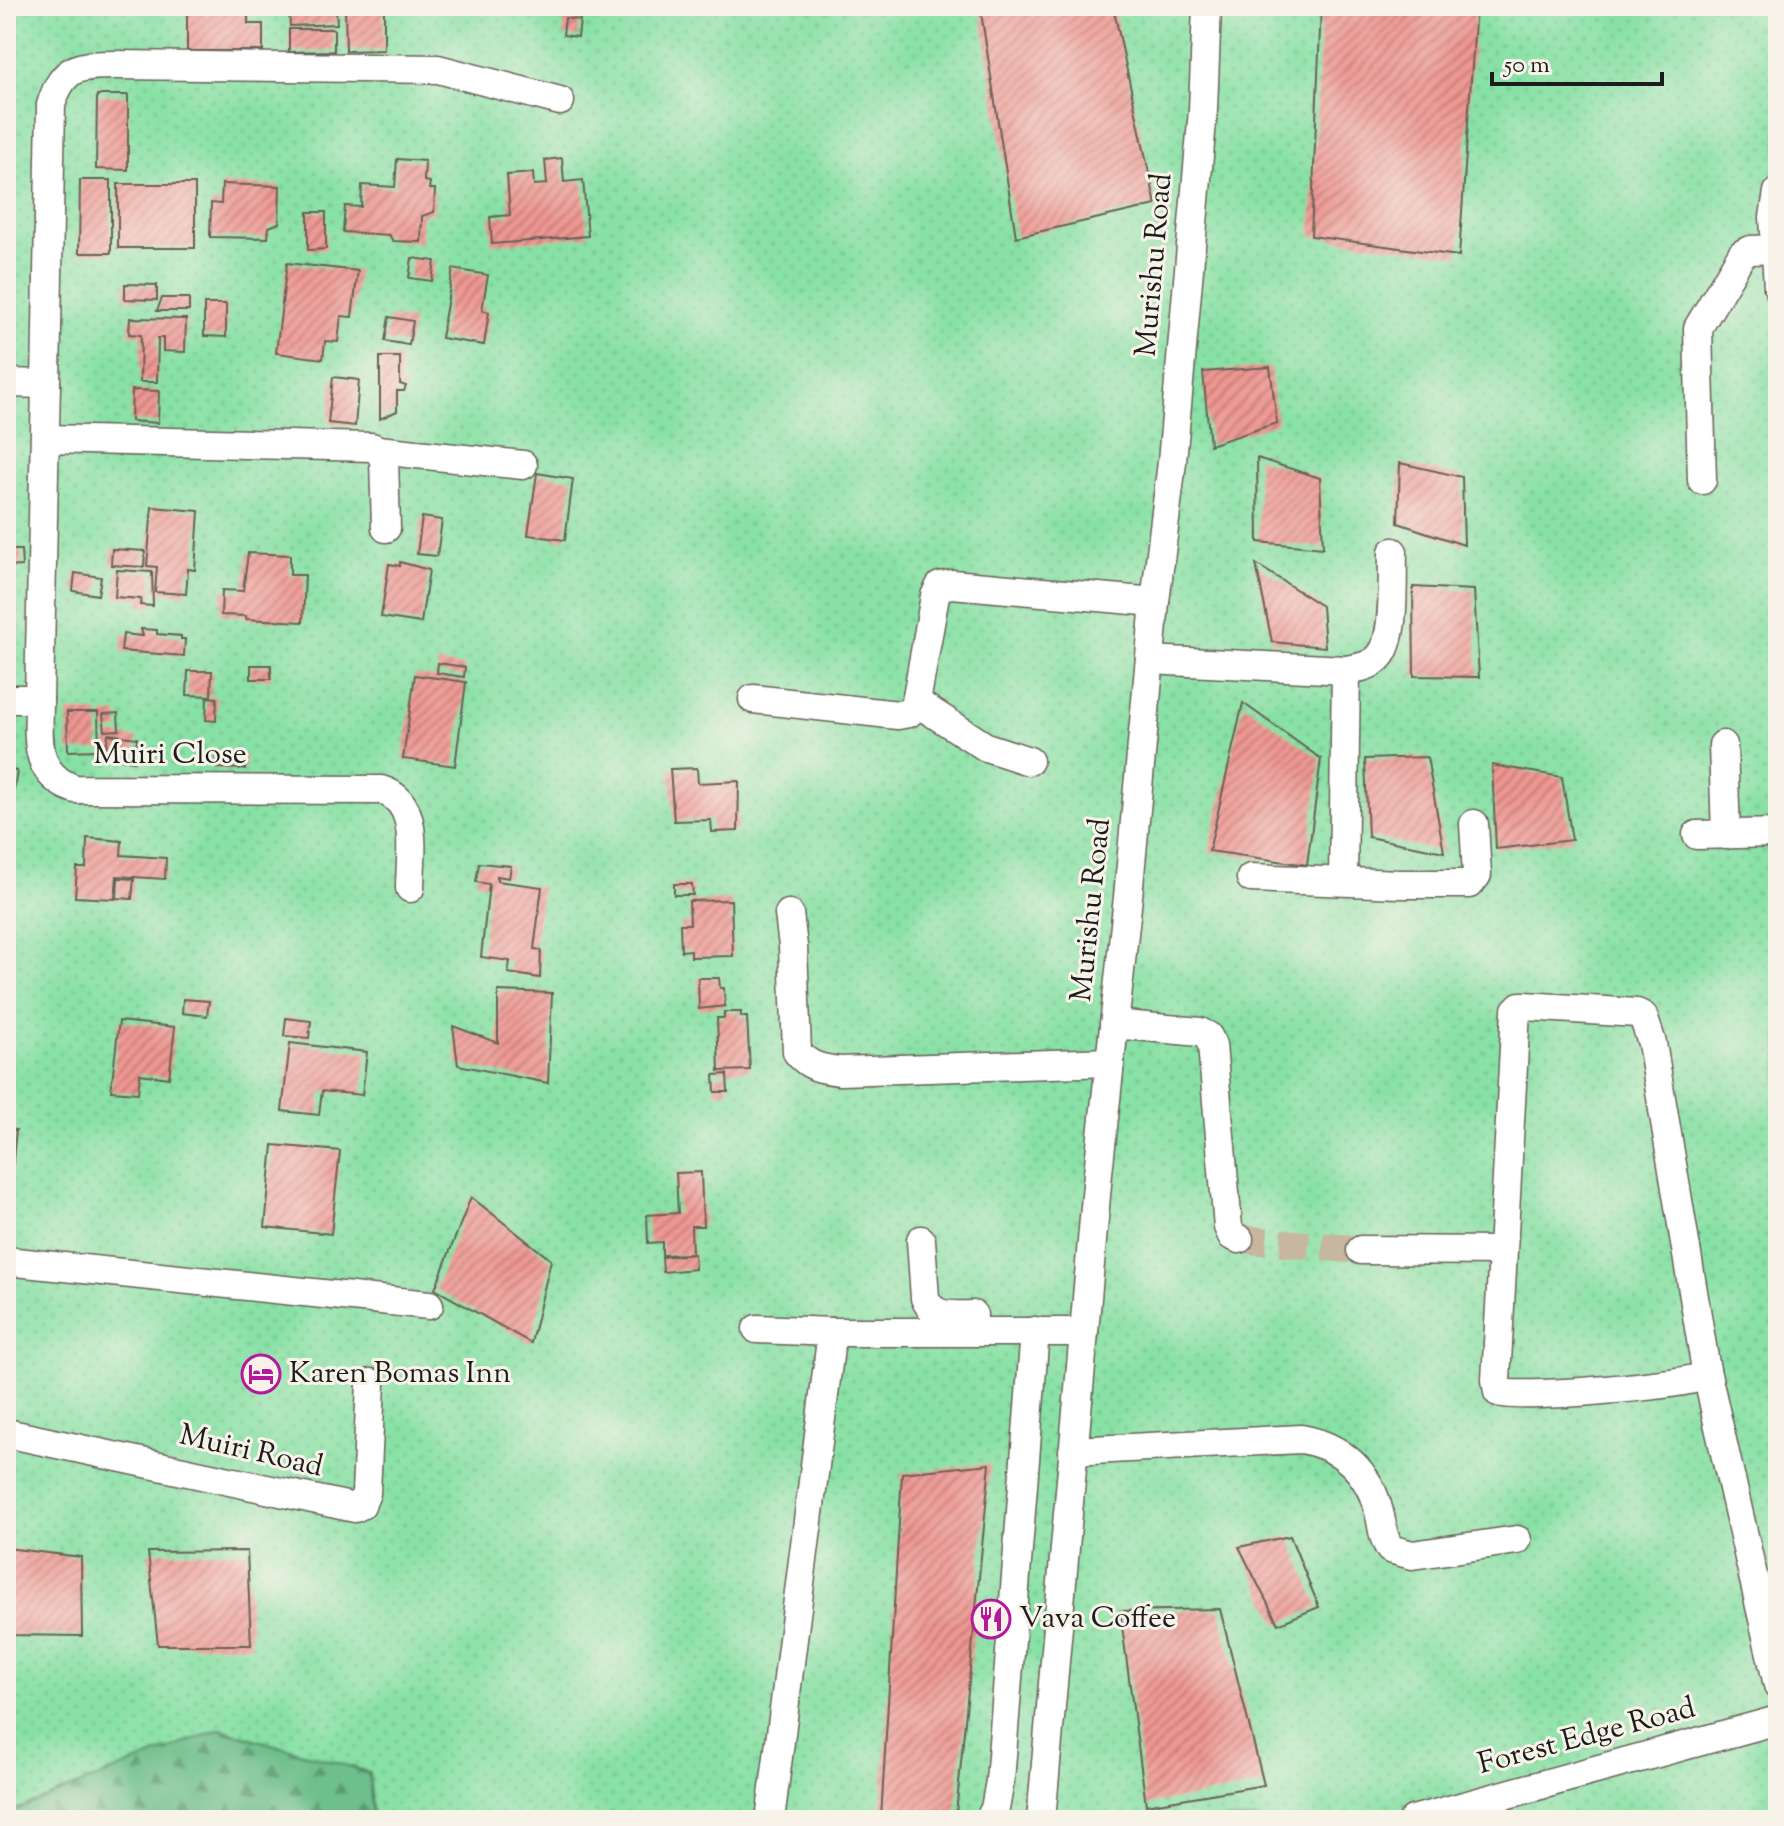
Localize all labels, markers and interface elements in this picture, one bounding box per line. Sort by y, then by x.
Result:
scale bar [1492,36,1662,86]
text: 50 m [1502,49,1550,83]
street label: Murishu Road [1126,171,1184,359]
street label: Muiri Close [93,734,247,777]
street label: Murishu Road [1061,816,1123,1004]
hotel icon: Karen Bomas Inn [240,1353,282,1395]
place label: Karen Bomas Inn [289,1353,511,1396]
street label: Muiri Road [175,1415,327,1489]
restaurant icon: Vava Coffee [970,1598,1012,1640]
place label: Vava Coffee [1019,1598,1176,1641]
street label: Forest Edge Road [1474,1687,1700,1787]

